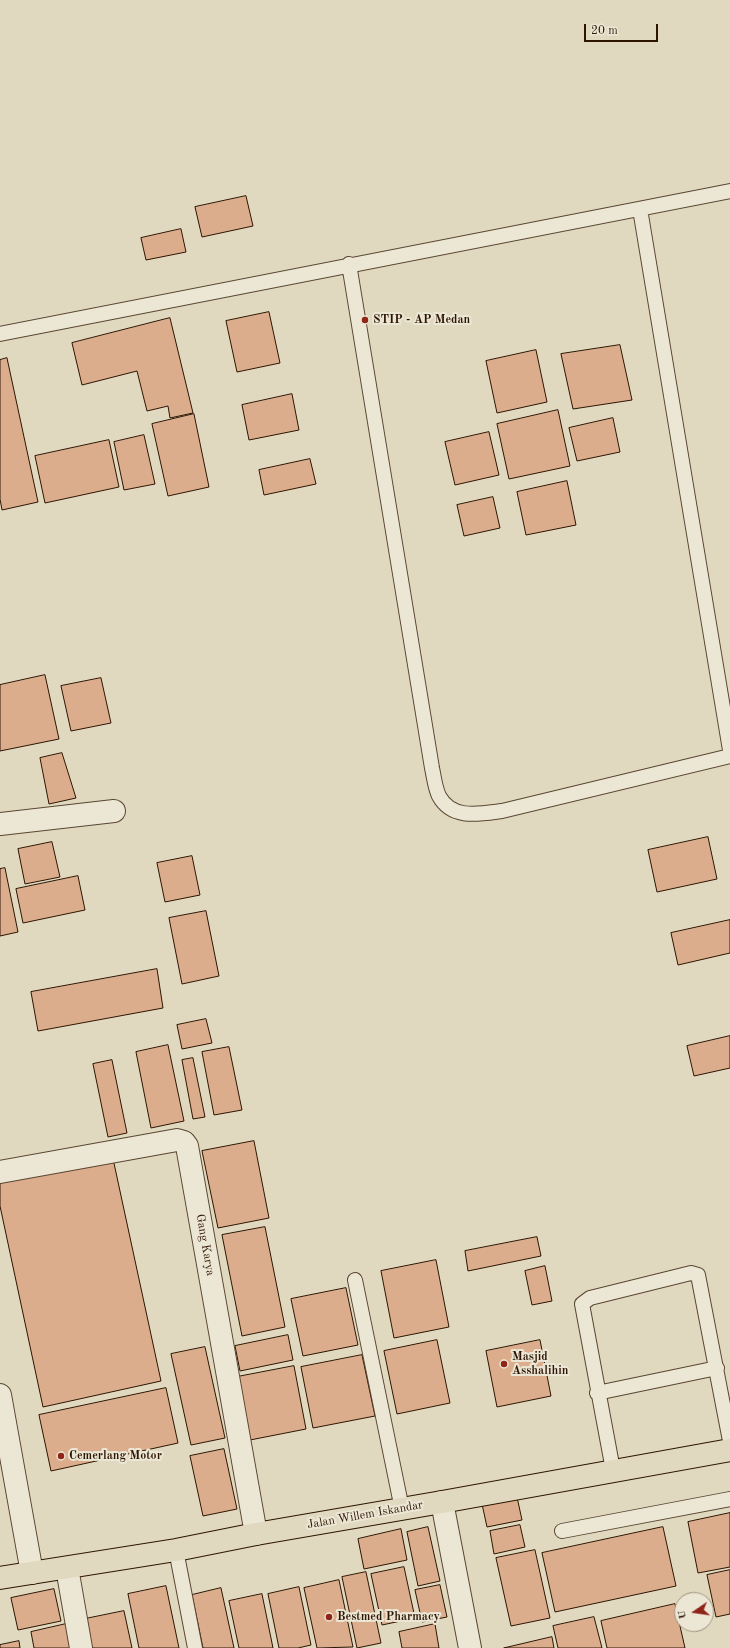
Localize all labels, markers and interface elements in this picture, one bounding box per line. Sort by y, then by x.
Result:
scale bar [586,16,660,42]
text: 20 m [591,25,618,37]
place label: STIP - AP Medan [373,313,470,327]
marker: STIP - AP Medan [360,315,370,325]
street label: Gang Karya [192,1213,218,1277]
place label: Masjid Asshalihin [512,1350,568,1378]
marker: Masjid Asshalihin [499,1359,509,1369]
place label: Cemerlang Motor [69,1449,162,1463]
marker: Cemerlang Motor [56,1451,66,1461]
street label: Jalan Willem Iskandar [306,1498,424,1532]
north arrow [674,1592,714,1632]
text: U [676,1609,689,1620]
place label: Bestmed Pharmacy [337,1610,440,1624]
marker: Bestmed Pharmacy [324,1612,334,1622]

